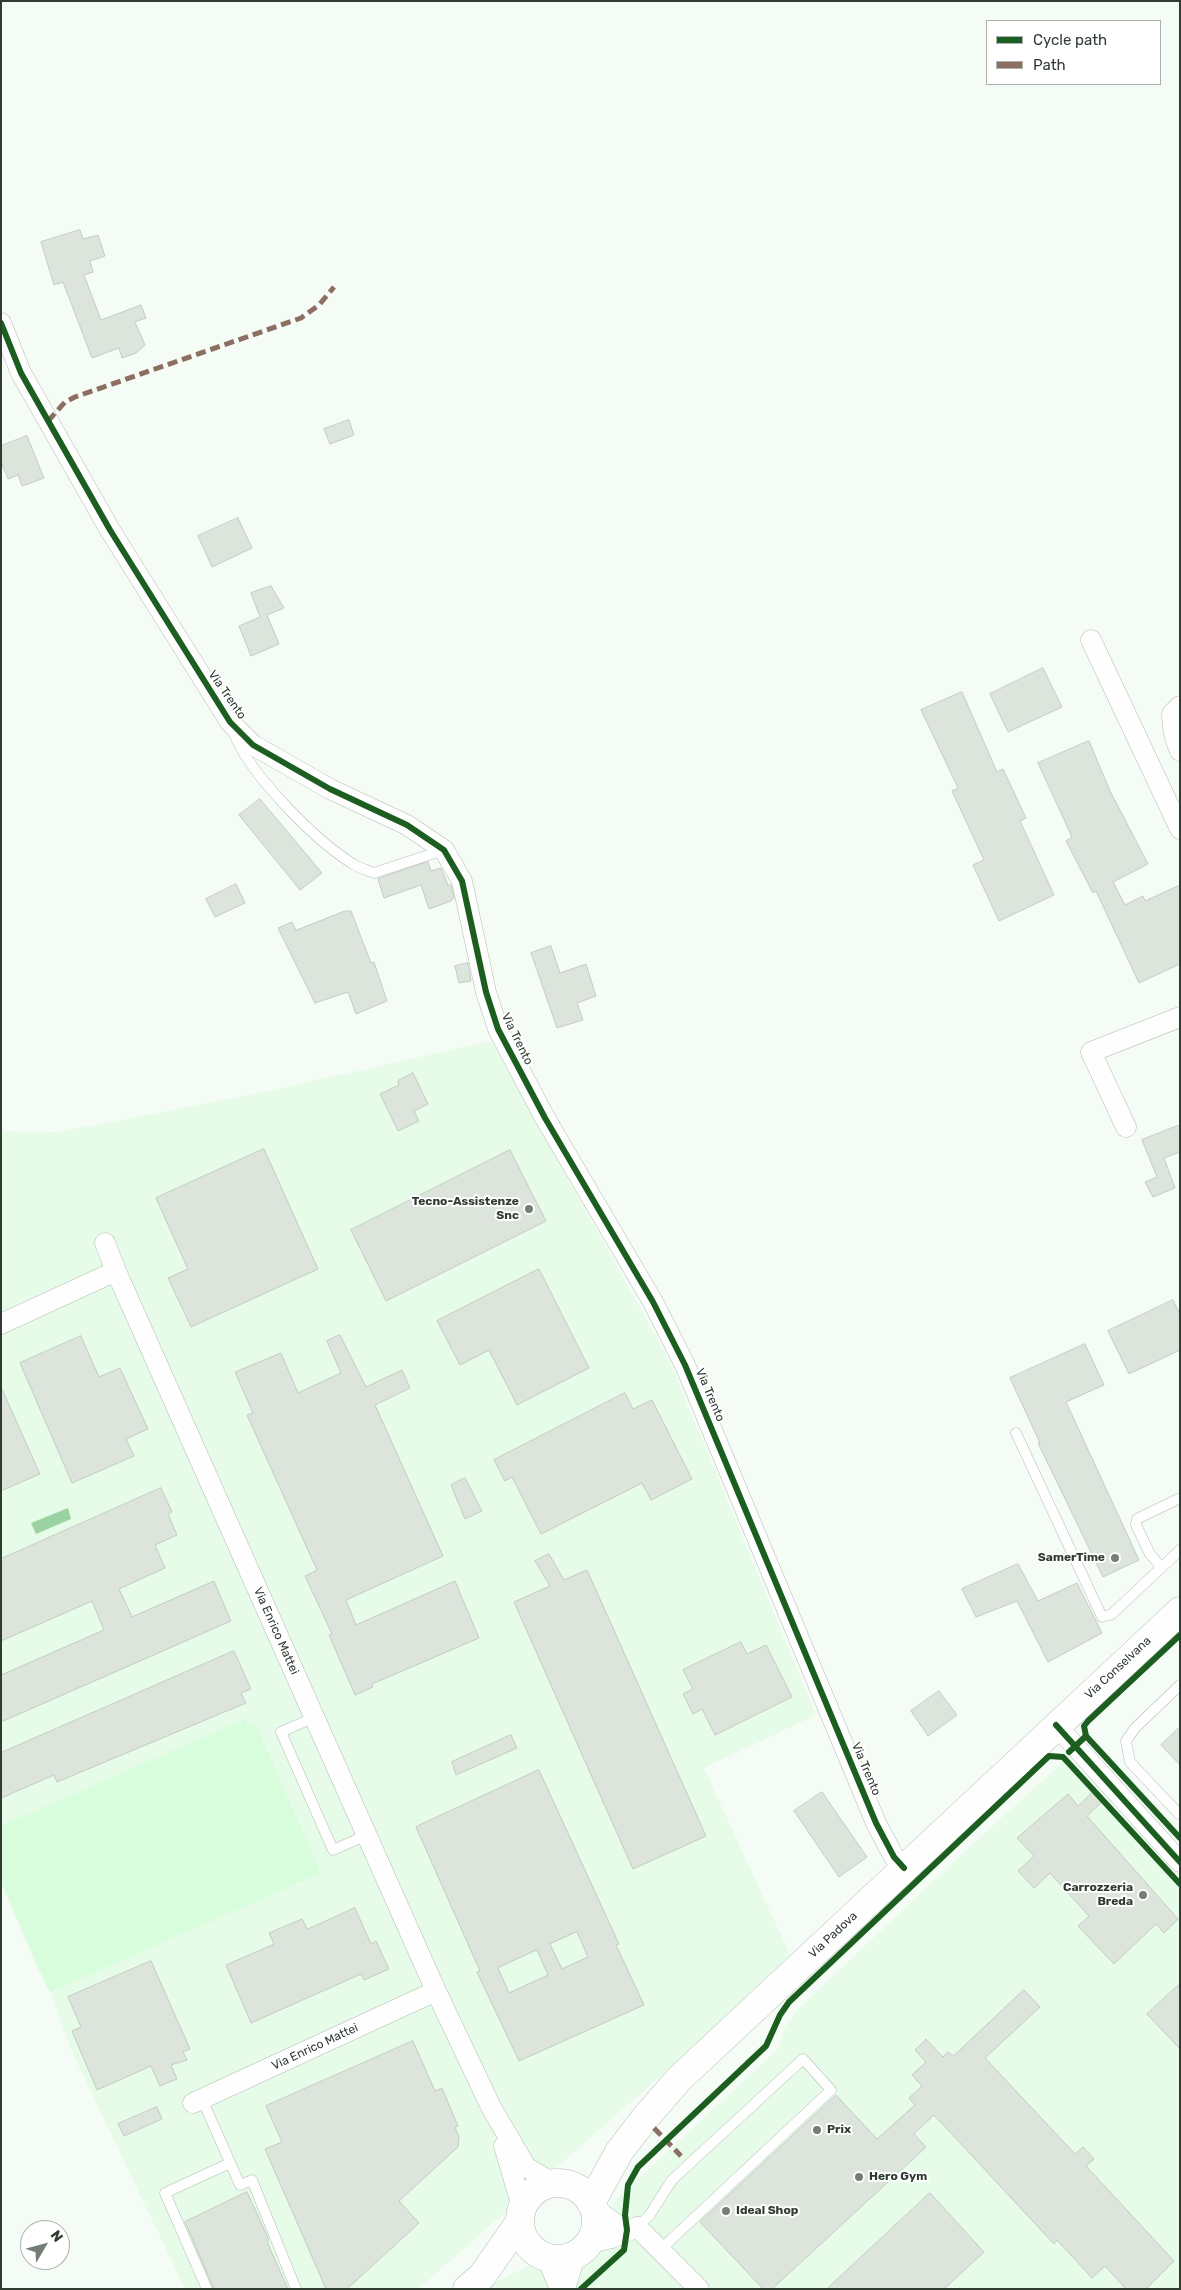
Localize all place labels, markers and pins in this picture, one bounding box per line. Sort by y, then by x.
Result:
place label: Tecno-Assistenze Snc [412,1195,519,1223]
marker: Tecno-Assistenze Snc [523,1203,535,1215]
place label: SamerTime [1038,1551,1105,1565]
marker: SamerTime [1109,1552,1121,1564]
place label: Carrozzeria Breda [1063,1881,1133,1909]
marker: Carrozzeria Breda [1137,1889,1149,1901]
place label: Prix [827,2123,851,2137]
marker: Prix [811,2124,823,2136]
place label: Hero Gym [869,2170,927,2184]
marker: Hero Gym [853,2171,865,2183]
place label: Ideal Shop [736,2204,798,2218]
marker: Ideal Shop [720,2205,732,2217]

